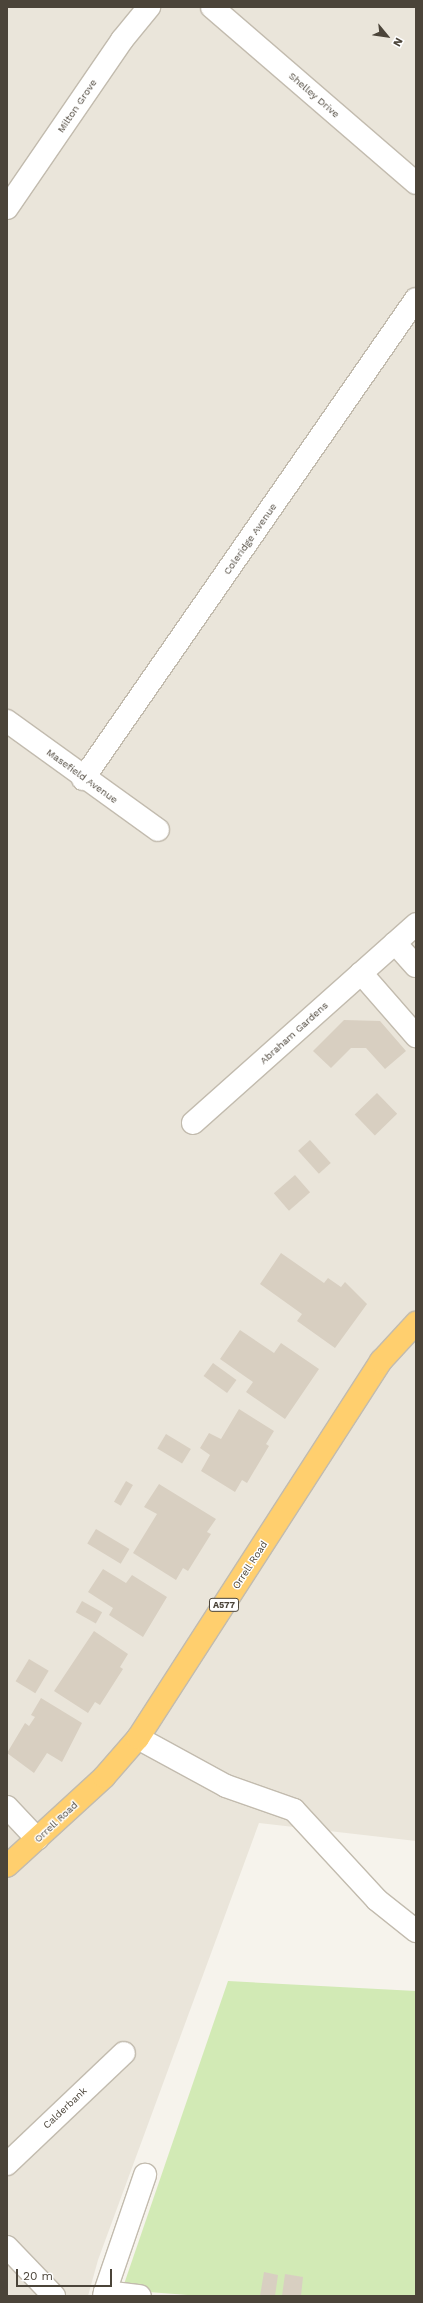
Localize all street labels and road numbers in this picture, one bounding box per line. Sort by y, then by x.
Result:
street label: Shelley Drive [286,70,342,120]
street label: Milton Grove [55,77,99,135]
street label: Coleridge Avenue [221,501,279,577]
street label: Masefield Avenue [44,746,120,806]
street label: Abraham Gardens [257,999,331,1067]
street label: Orrell Road [230,1539,270,1591]
road number: A577 [208,1598,240,1612]
street label: Orrell Road [32,1799,80,1845]
street label: Calderbank [41,2085,89,2131]

